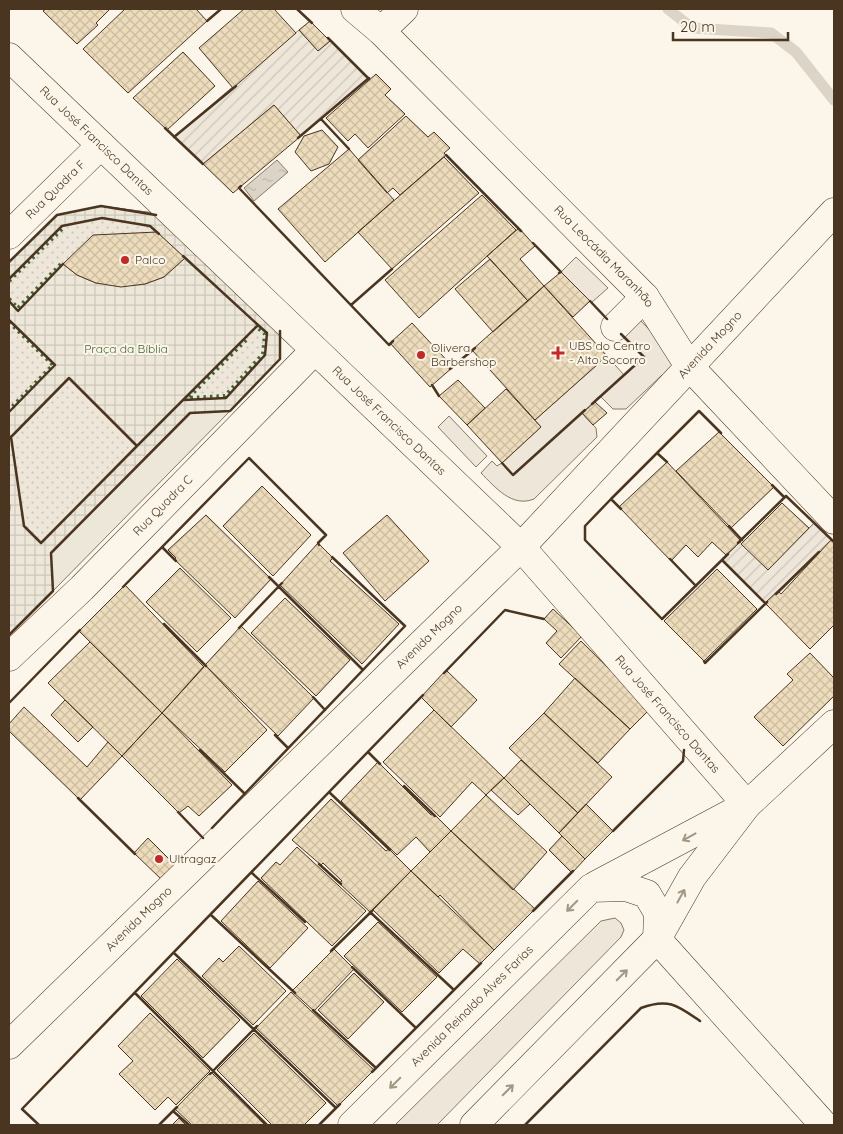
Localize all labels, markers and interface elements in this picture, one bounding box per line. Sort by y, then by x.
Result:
scale bar [673,10,788,42]
text: 20 m [680,17,715,36]
street label: Rua José Francisco Dantas [37,82,157,198]
street label: Rua Quadra F [22,156,88,222]
street label: Rua Leocádia Maranhão [551,202,657,310]
place label: Palco [135,252,165,267]
marker: Palco [119,254,131,266]
street label: Avenida Mogno [674,308,745,381]
place label: UBS do Centro - Alto Socorro [569,338,650,367]
place label: Olivera Barbershop [431,340,496,369]
park label: Praça da Bíblia [84,341,168,356]
marker: UBS do Centro - Alto Socorro [551,346,565,360]
marker: Olivera Barbershop [415,349,427,361]
street label: Rua José Francisco Dantas [329,363,450,478]
street label: Rua Quadra C [130,472,196,539]
street label: Avenida Mogno [392,600,465,672]
street label: Rua José Francisco Dantas [612,652,724,776]
one-way arrow [682,832,697,842]
place label: Ultragaz [169,851,217,866]
marker: Ultragaz [153,853,165,865]
street label: Avenida Mogno [102,883,175,954]
one-way arrow [676,889,686,904]
one-way arrow [567,900,579,912]
street label: Avenida Reinaldo Alves Farias [407,942,536,1069]
one-way arrow [616,968,628,981]
one-way arrow [389,1076,401,1089]
one-way arrow [502,1084,514,1097]

